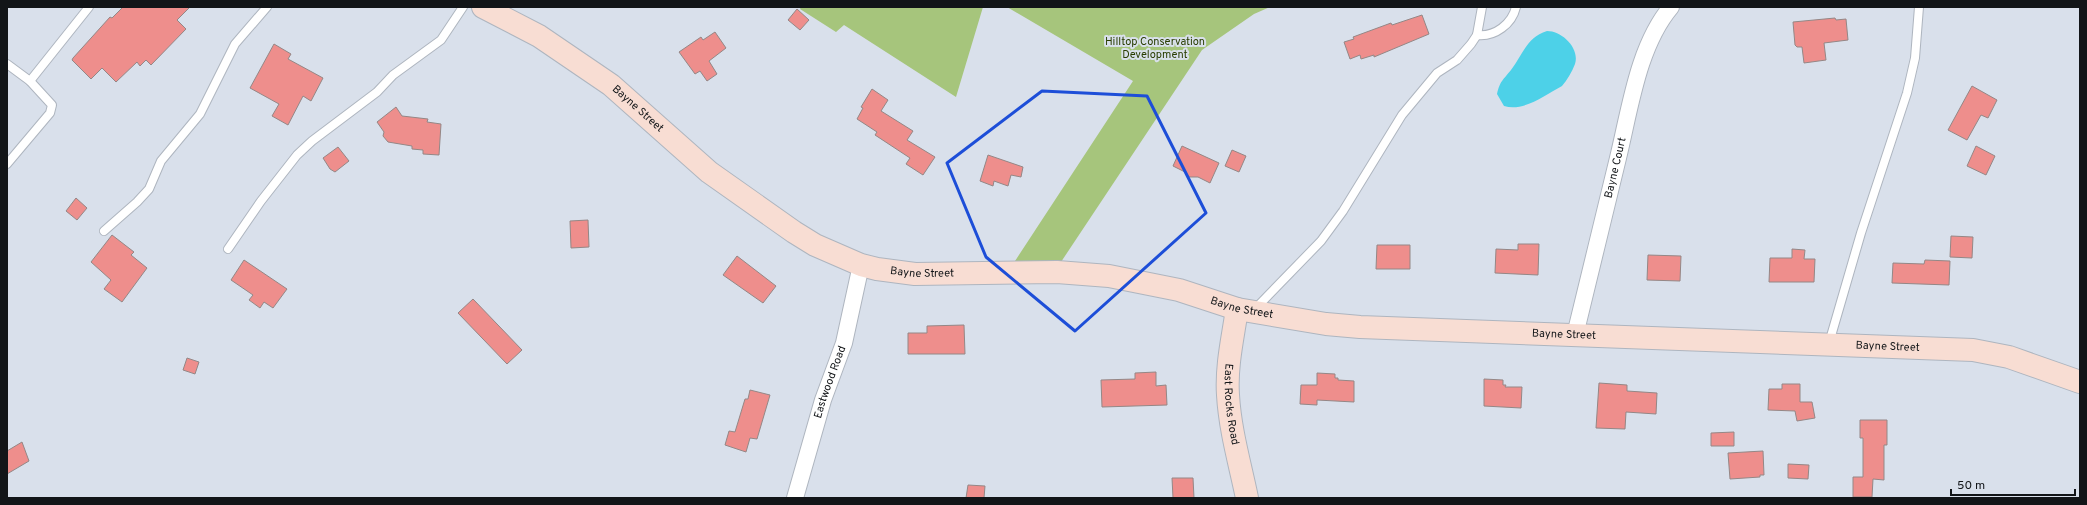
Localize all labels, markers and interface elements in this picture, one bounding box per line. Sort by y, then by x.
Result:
park label: Hilltop Conservation Development [1105,35,1205,62]
street label: Bayne Street [609,82,666,135]
street label: Bayne Court [1602,136,1630,200]
street label: Bayne Street [889,264,954,281]
street label: Bayne Street [1209,294,1274,322]
street label: Bayne Street [1532,326,1596,343]
street label: Bayne Street [1855,339,1920,355]
street label: Eastwood Road [811,344,849,420]
street label: East Rocks Road [1221,363,1242,446]
scale bar [1951,471,2075,497]
text: 50 m [1957,478,1985,494]

